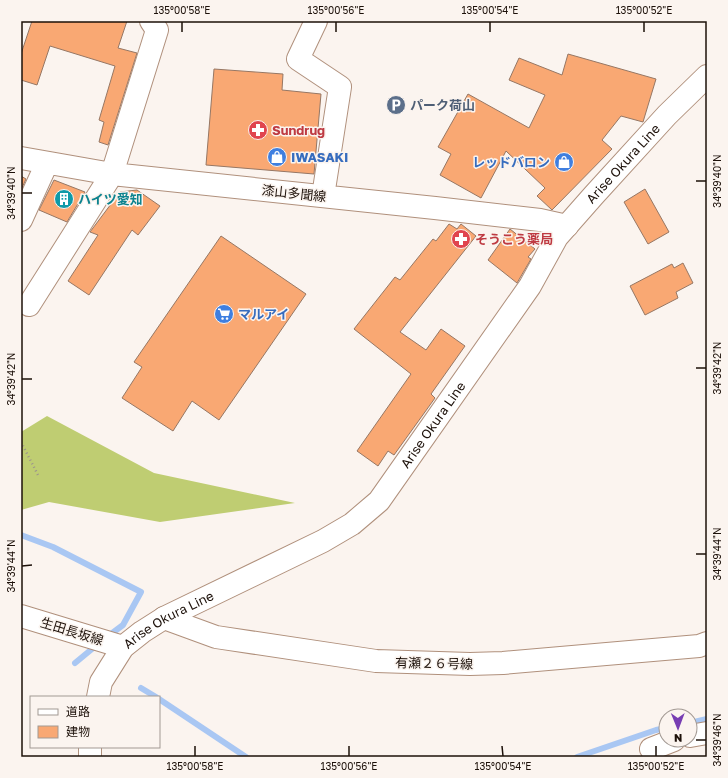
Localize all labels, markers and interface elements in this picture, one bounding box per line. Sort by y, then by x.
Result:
text: 135°00'58"E [154,4,210,16]
text: 135°00'56"E [308,4,364,16]
text: 135°00'54"E [462,4,518,16]
text: 135°00'52"E [616,4,672,16]
parking icon: パーク荷山 [385,94,407,116]
place label: パーク荷山 [410,97,475,113]
pharmacy icon: Sundrug [247,119,269,141]
street label: Arise Okura Line [583,120,663,206]
place label: Sundrug [272,122,325,138]
shop icon: IWASAKI [266,146,288,168]
place label: IWASAKI [291,149,348,165]
shop icon: レッドバロン [553,151,575,173]
place label: レッドバロン [472,154,550,170]
text: 34°39'40"N [711,154,723,208]
text: 34°39'40"N [5,166,17,220]
street label: 漆山多聞線 [261,182,327,204]
building icon: ハイツ愛知 [53,188,75,210]
place label: ハイツ愛知 [78,191,143,207]
pharmacy icon: そうこう薬局 [450,228,472,250]
place label: そうこう薬局 [475,231,553,247]
supermarket icon: マルアイ [213,303,235,325]
place label: マルアイ [238,306,289,322]
text: 34°39'42"N [711,342,723,394]
text: 34°39'42"N [5,353,17,405]
street label: Arise Okura Line [397,378,468,471]
text: 34°39'44"N [711,527,723,581]
text: 34°39'44"N [5,539,17,593]
street label: Arise Okura Line [120,587,216,652]
street label: 生田長坂線 [39,614,105,648]
street label: 有瀬２６号線 [395,654,473,672]
legend [30,696,160,748]
text: 道路 [66,704,90,719]
north arrow [658,708,698,748]
text: 34°39'46"N [711,713,723,767]
text: 建物 [66,724,90,739]
text: N [674,732,682,745]
text: 135°00'58"E [167,760,223,772]
text: 135°00'56"E [321,760,377,772]
text: 135°00'54"E [475,760,531,772]
text: 135°00'52"E [628,760,684,772]

